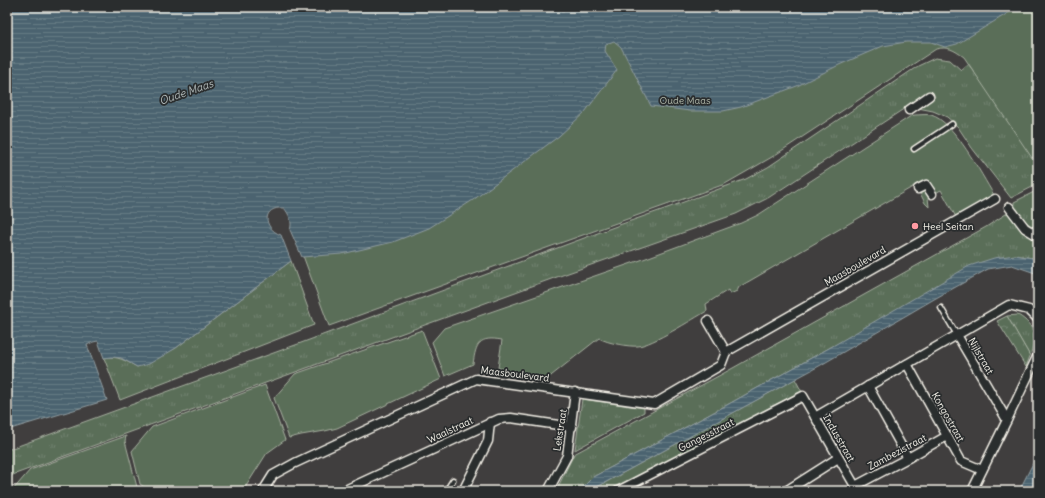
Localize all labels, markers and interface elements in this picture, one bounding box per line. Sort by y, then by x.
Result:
water label: Oude Maas [157,76,216,108]
park label: Oude Maas [659,94,711,107]
place label: Heel Seitan [923,220,974,233]
marker: Heel Seitan [910,221,920,231]
street label: Maasboulevard [822,243,888,289]
street label: Nijlstraat [965,335,997,377]
street label: Maasboulevard [480,363,550,385]
street label: Kongostraat [929,390,968,445]
street label: Lekstraat [550,407,570,452]
street label: Indusstraat [820,412,858,465]
street label: Waalstraat [425,413,476,446]
street label: Gangesstraat [676,415,737,455]
street label: Zambezistraat [865,431,929,473]

